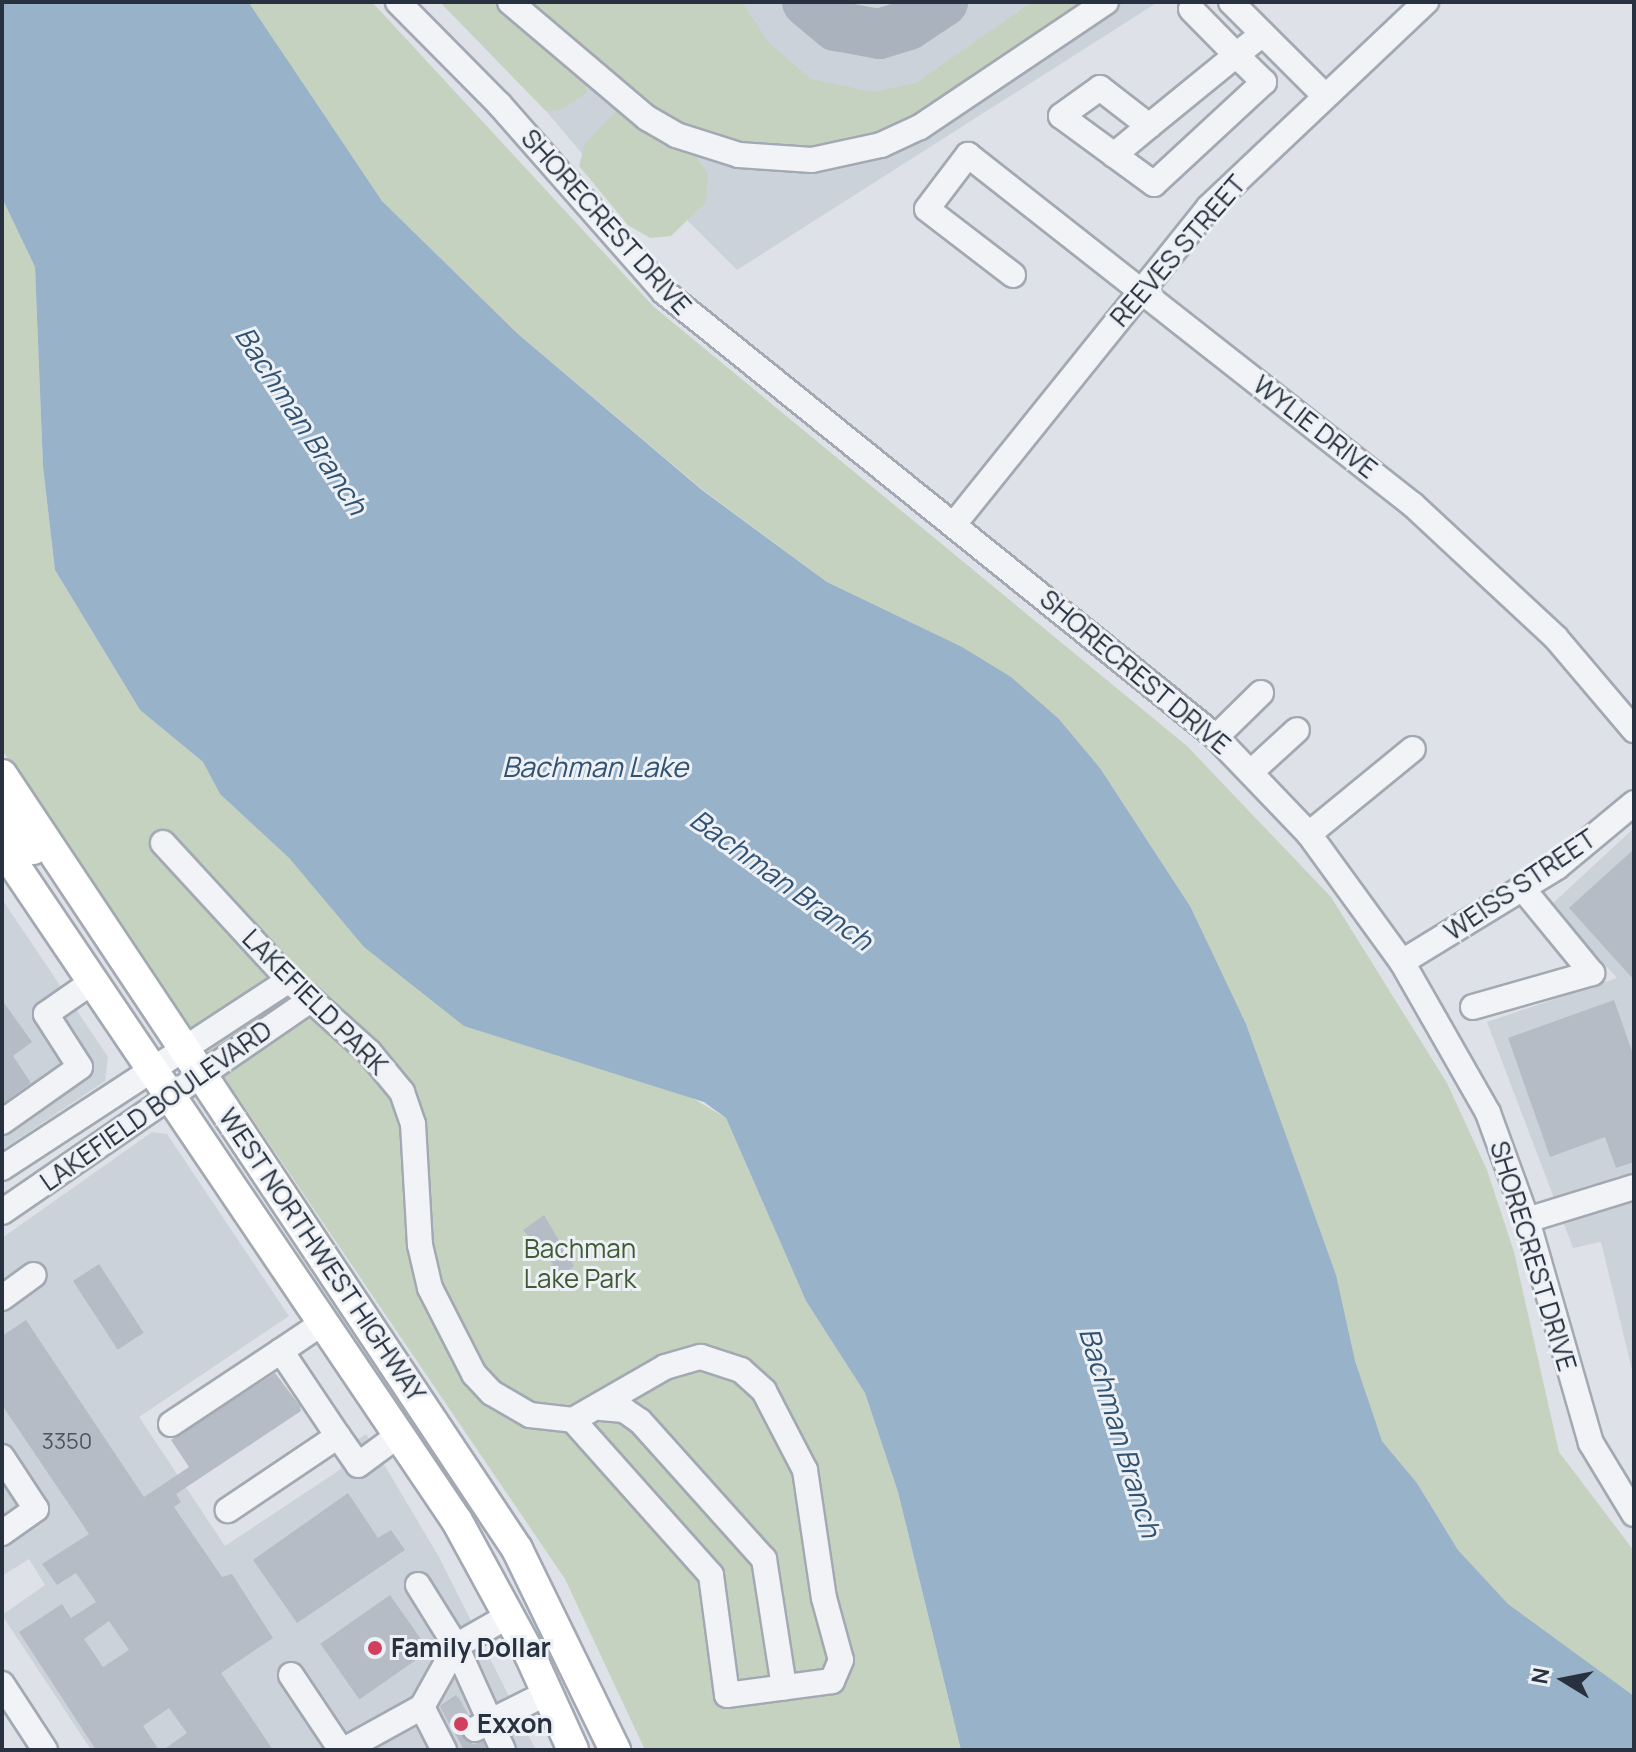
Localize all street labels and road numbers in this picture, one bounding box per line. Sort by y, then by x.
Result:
street label: SHORECREST DRIVE [514,123,698,321]
street label: REEVES STREET [1104,169,1252,333]
street label: WYLIE DRIVE [1247,369,1383,485]
street label: SHORECREST DRIVE [1033,583,1237,761]
street label: WEISS STREET [1438,823,1602,947]
street label: LAKEFIELD PARK [236,923,394,1081]
street label: LAKEFIELD BOULEVARD [34,1014,278,1198]
street label: WEST NORTHWEST HIGHWAY [212,1102,432,1408]
street label: SHORECREST DRIVE [1483,1137,1583,1375]

